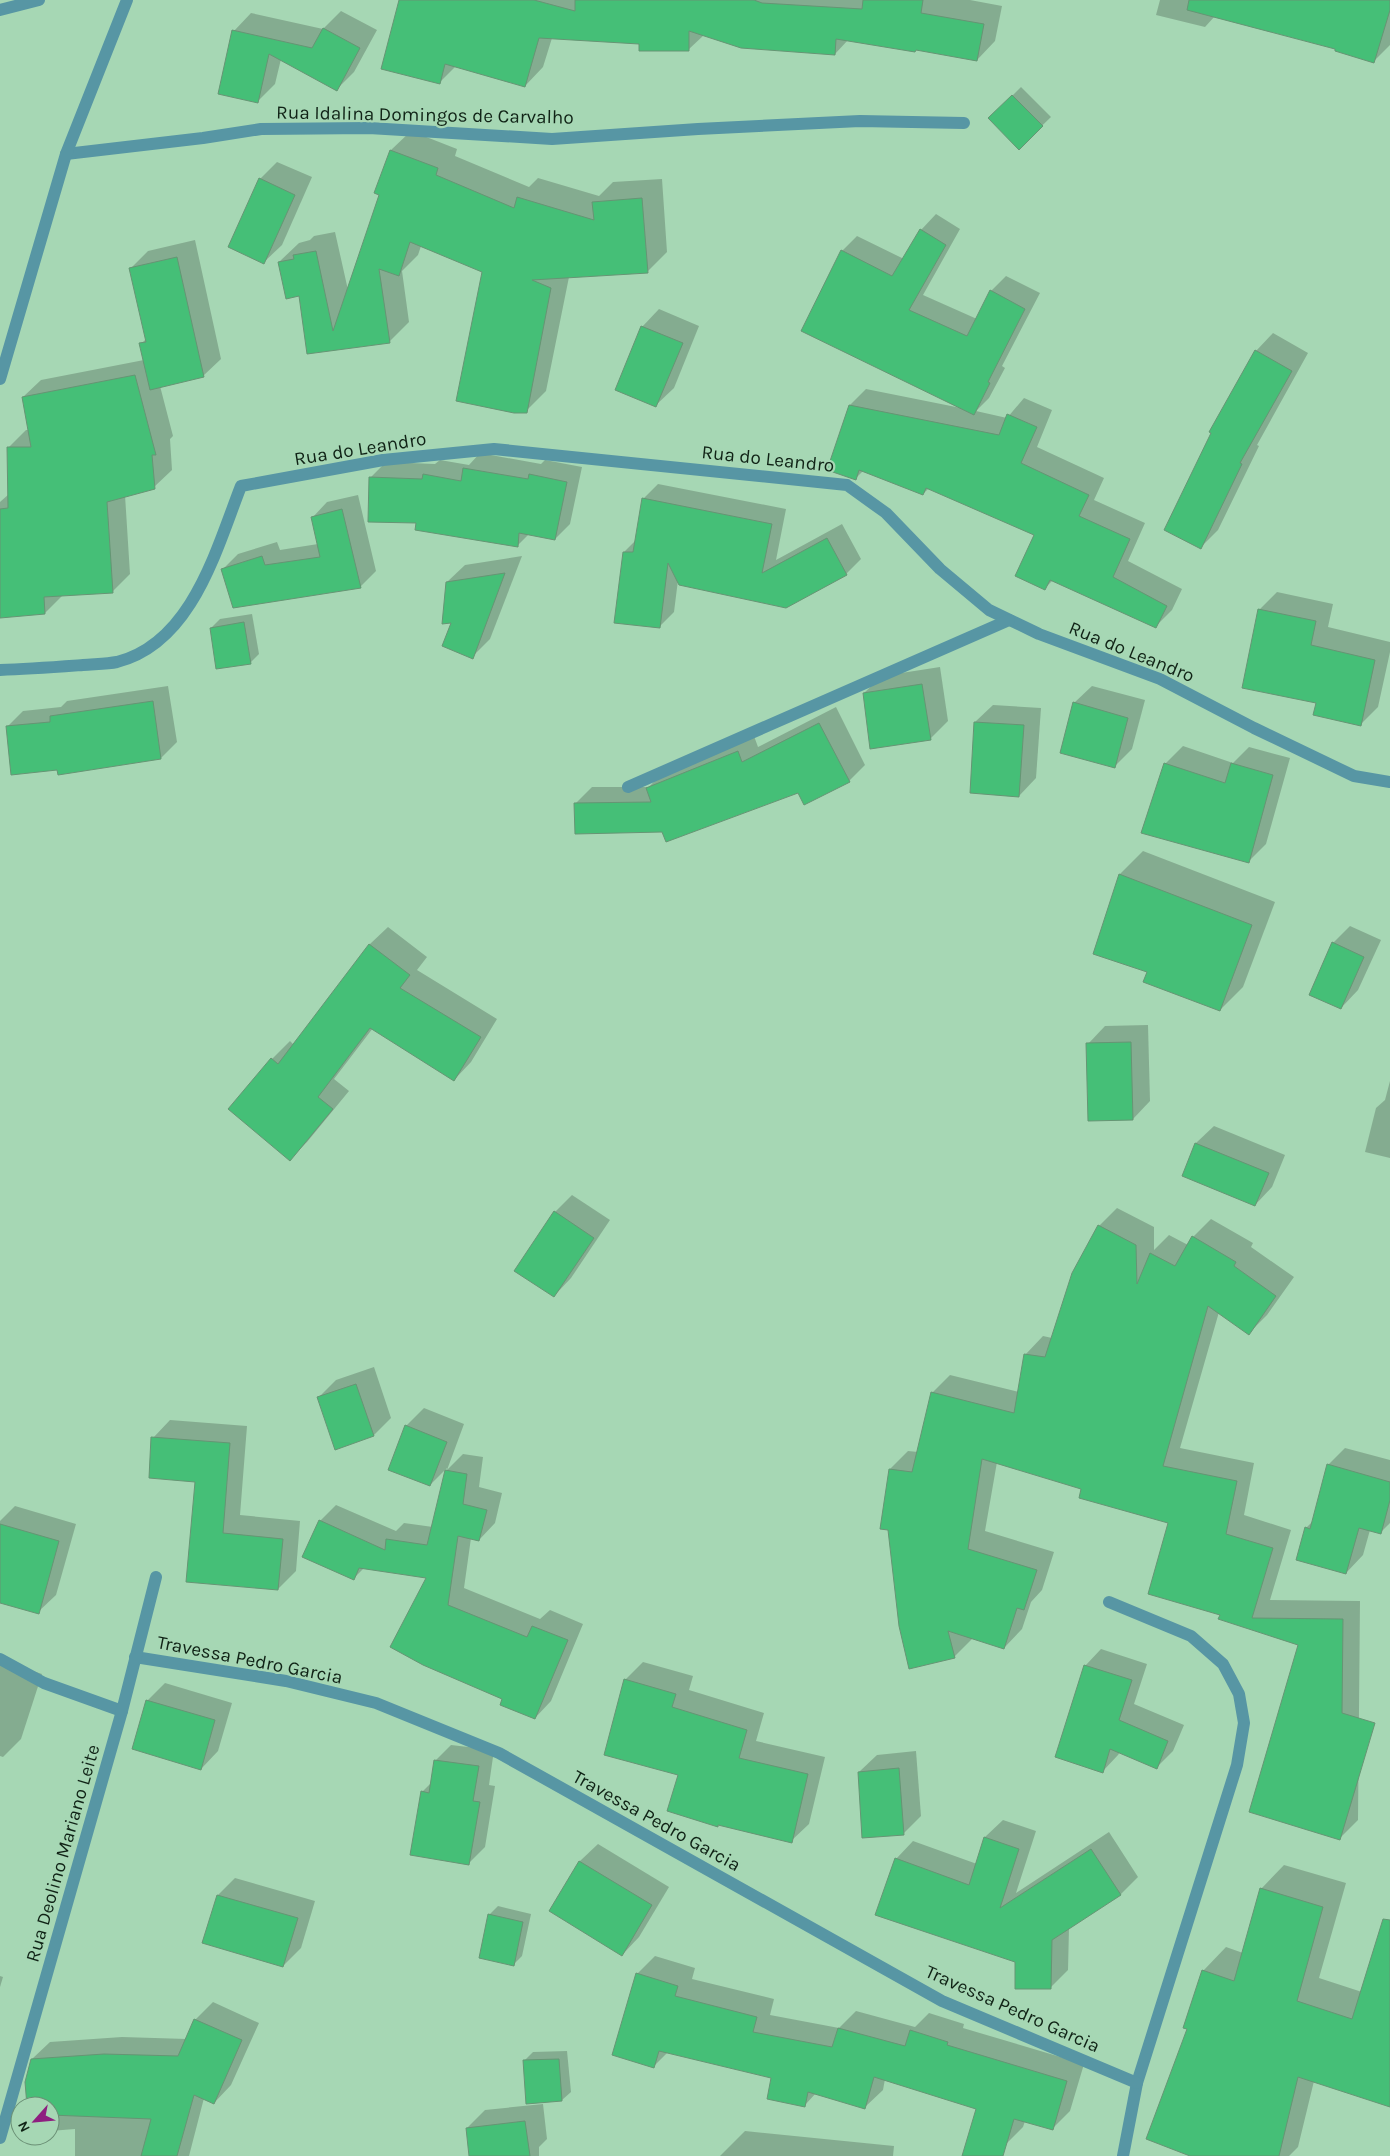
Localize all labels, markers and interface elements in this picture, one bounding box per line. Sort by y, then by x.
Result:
street label: Rua Idalina Domingos de Carvalho [276,101,574,129]
street label: Rua do Leandro [293,428,428,470]
street label: Rua do Leandro [700,441,835,477]
street label: Rua do Leandro [1066,617,1198,687]
street label: Travessa Pedro Garcia [155,1631,344,1689]
street label: Rua Deolino Mariano Leite [21,1742,105,1965]
street label: Travessa Pedro Garcia [569,1766,744,1876]
street label: Travessa Pedro Garcia [922,1961,1103,2057]
north arrow [10,2096,60,2146]
text: N [14,2118,34,2135]

